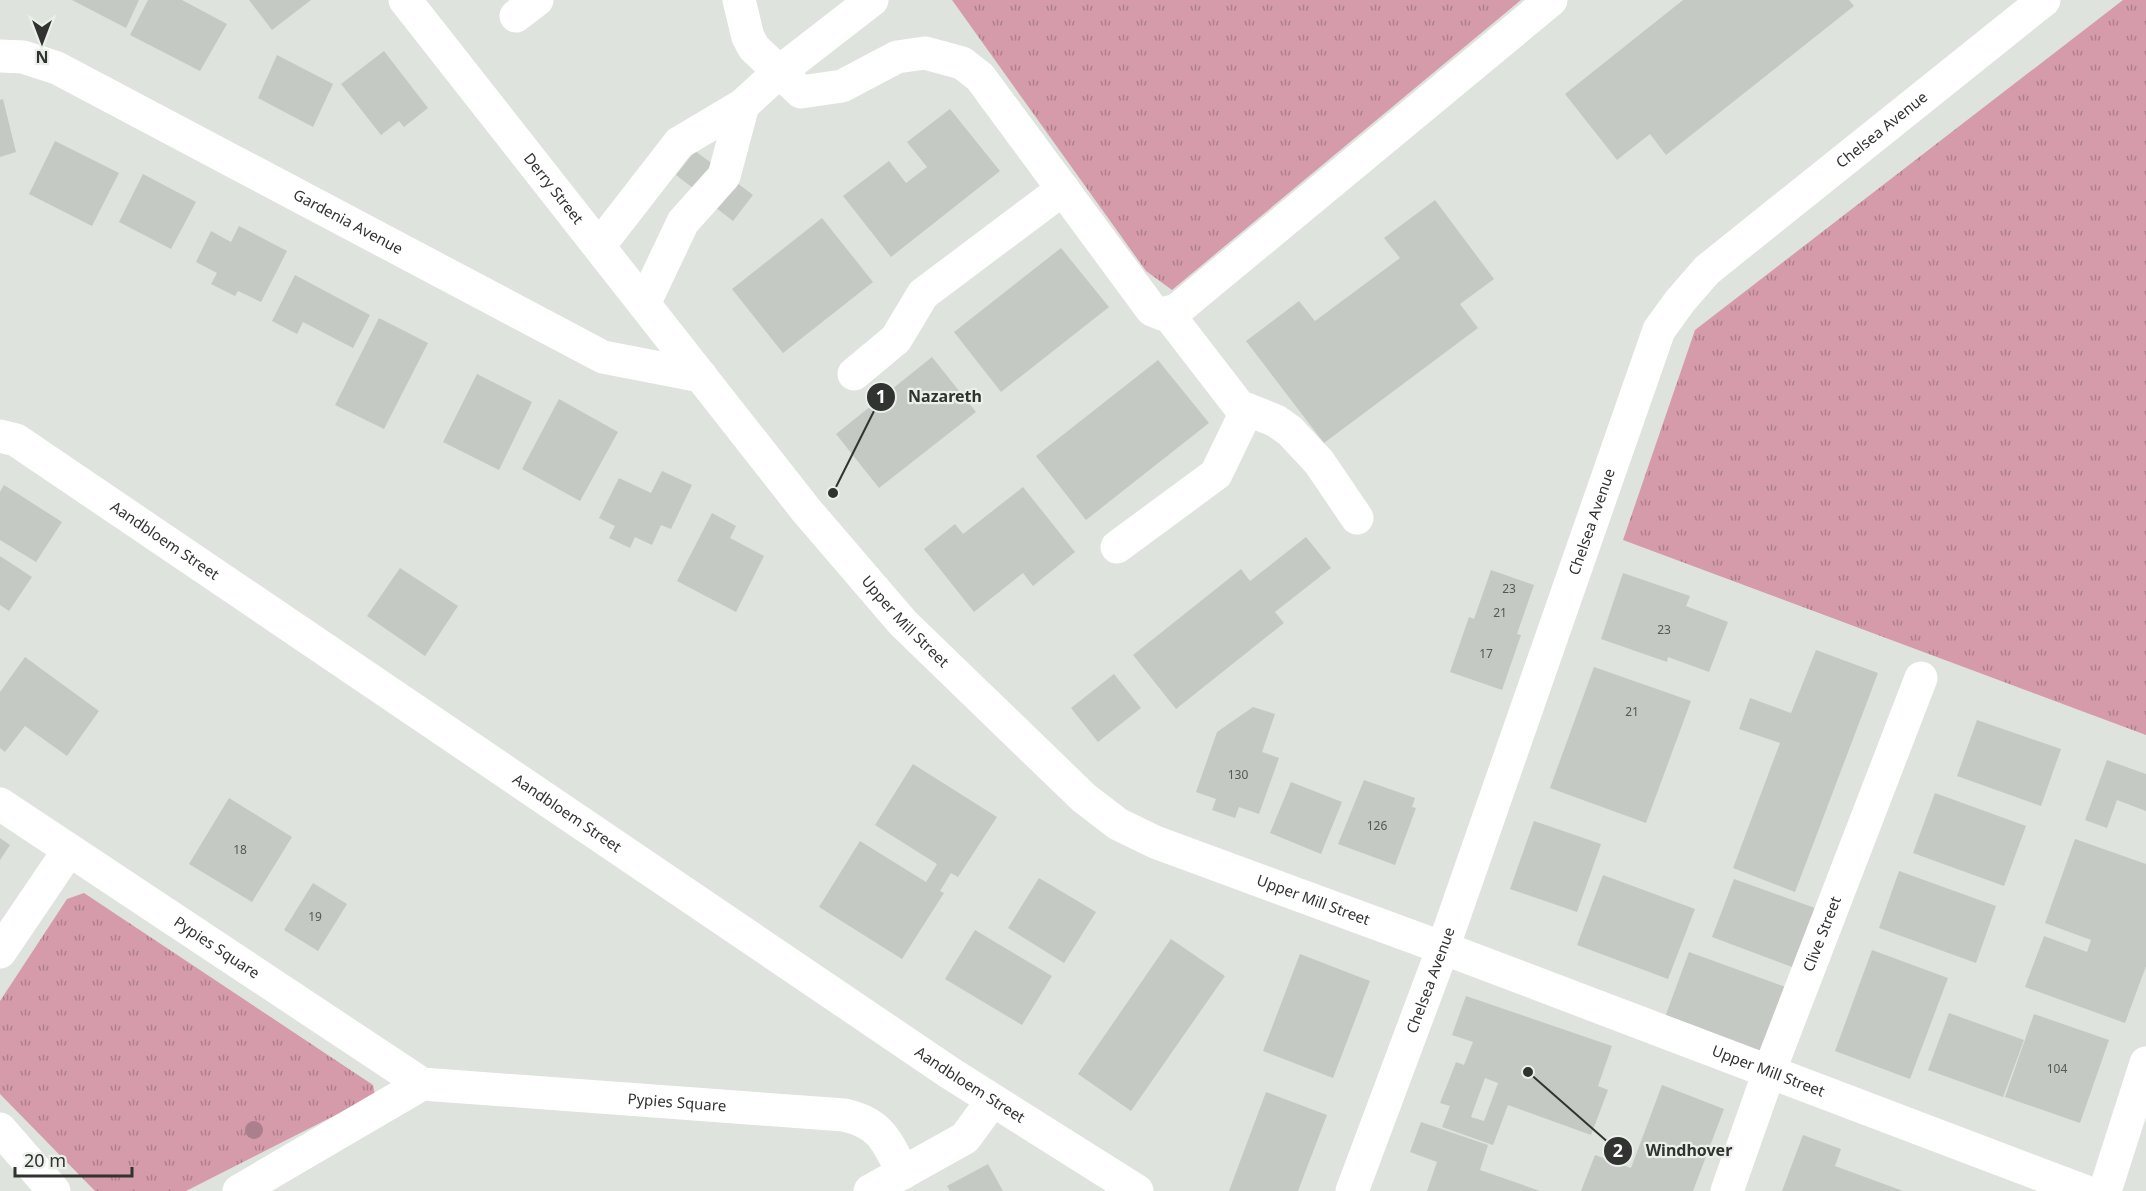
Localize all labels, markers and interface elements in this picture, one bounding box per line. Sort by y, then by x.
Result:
north arrow [12,12,72,72]
text: N [35,46,49,68]
street label: Chelsea Avenue [1831,86,1931,172]
street label: Derry Street [520,148,589,228]
street label: Gardenia Avenue [290,184,407,258]
callout: Nazareth [866,380,994,414]
text: 1 [876,384,886,408]
text: Nazareth [908,385,982,407]
street label: Chelsea Avenue [1563,465,1619,578]
street label: Aandbloem Street [107,496,224,584]
street label: Upper Mill Street [858,571,954,671]
house number: 23 [1502,580,1516,597]
house number: 21 [1493,604,1507,621]
house number: 23 [1657,621,1671,638]
house number: 17 [1479,645,1493,662]
house number: 21 [1625,703,1639,720]
house number: 130 [1228,766,1248,783]
street label: Aandbloem Street [509,769,626,857]
house number: 126 [1367,817,1387,834]
house number: 18 [233,841,247,858]
street label: Upper Mill Street [1254,869,1373,929]
street label: Clive Street [1798,893,1845,974]
house number: 19 [308,908,322,925]
street label: Pypies Square [170,911,264,983]
street label: Chelsea Avenue [1401,924,1459,1036]
street label: Upper Mill Street [1709,1040,1828,1101]
street label: Aandbloem Street [912,1041,1030,1127]
house number: 104 [2047,1060,2067,1077]
street label: Pypies Square [627,1088,727,1115]
callout: Windhover [1603,1134,1744,1168]
text: 2 [1613,1138,1623,1162]
text: Windhover [1646,1139,1732,1161]
scale bar [15,1140,132,1178]
text: 20 m [24,1148,66,1172]

